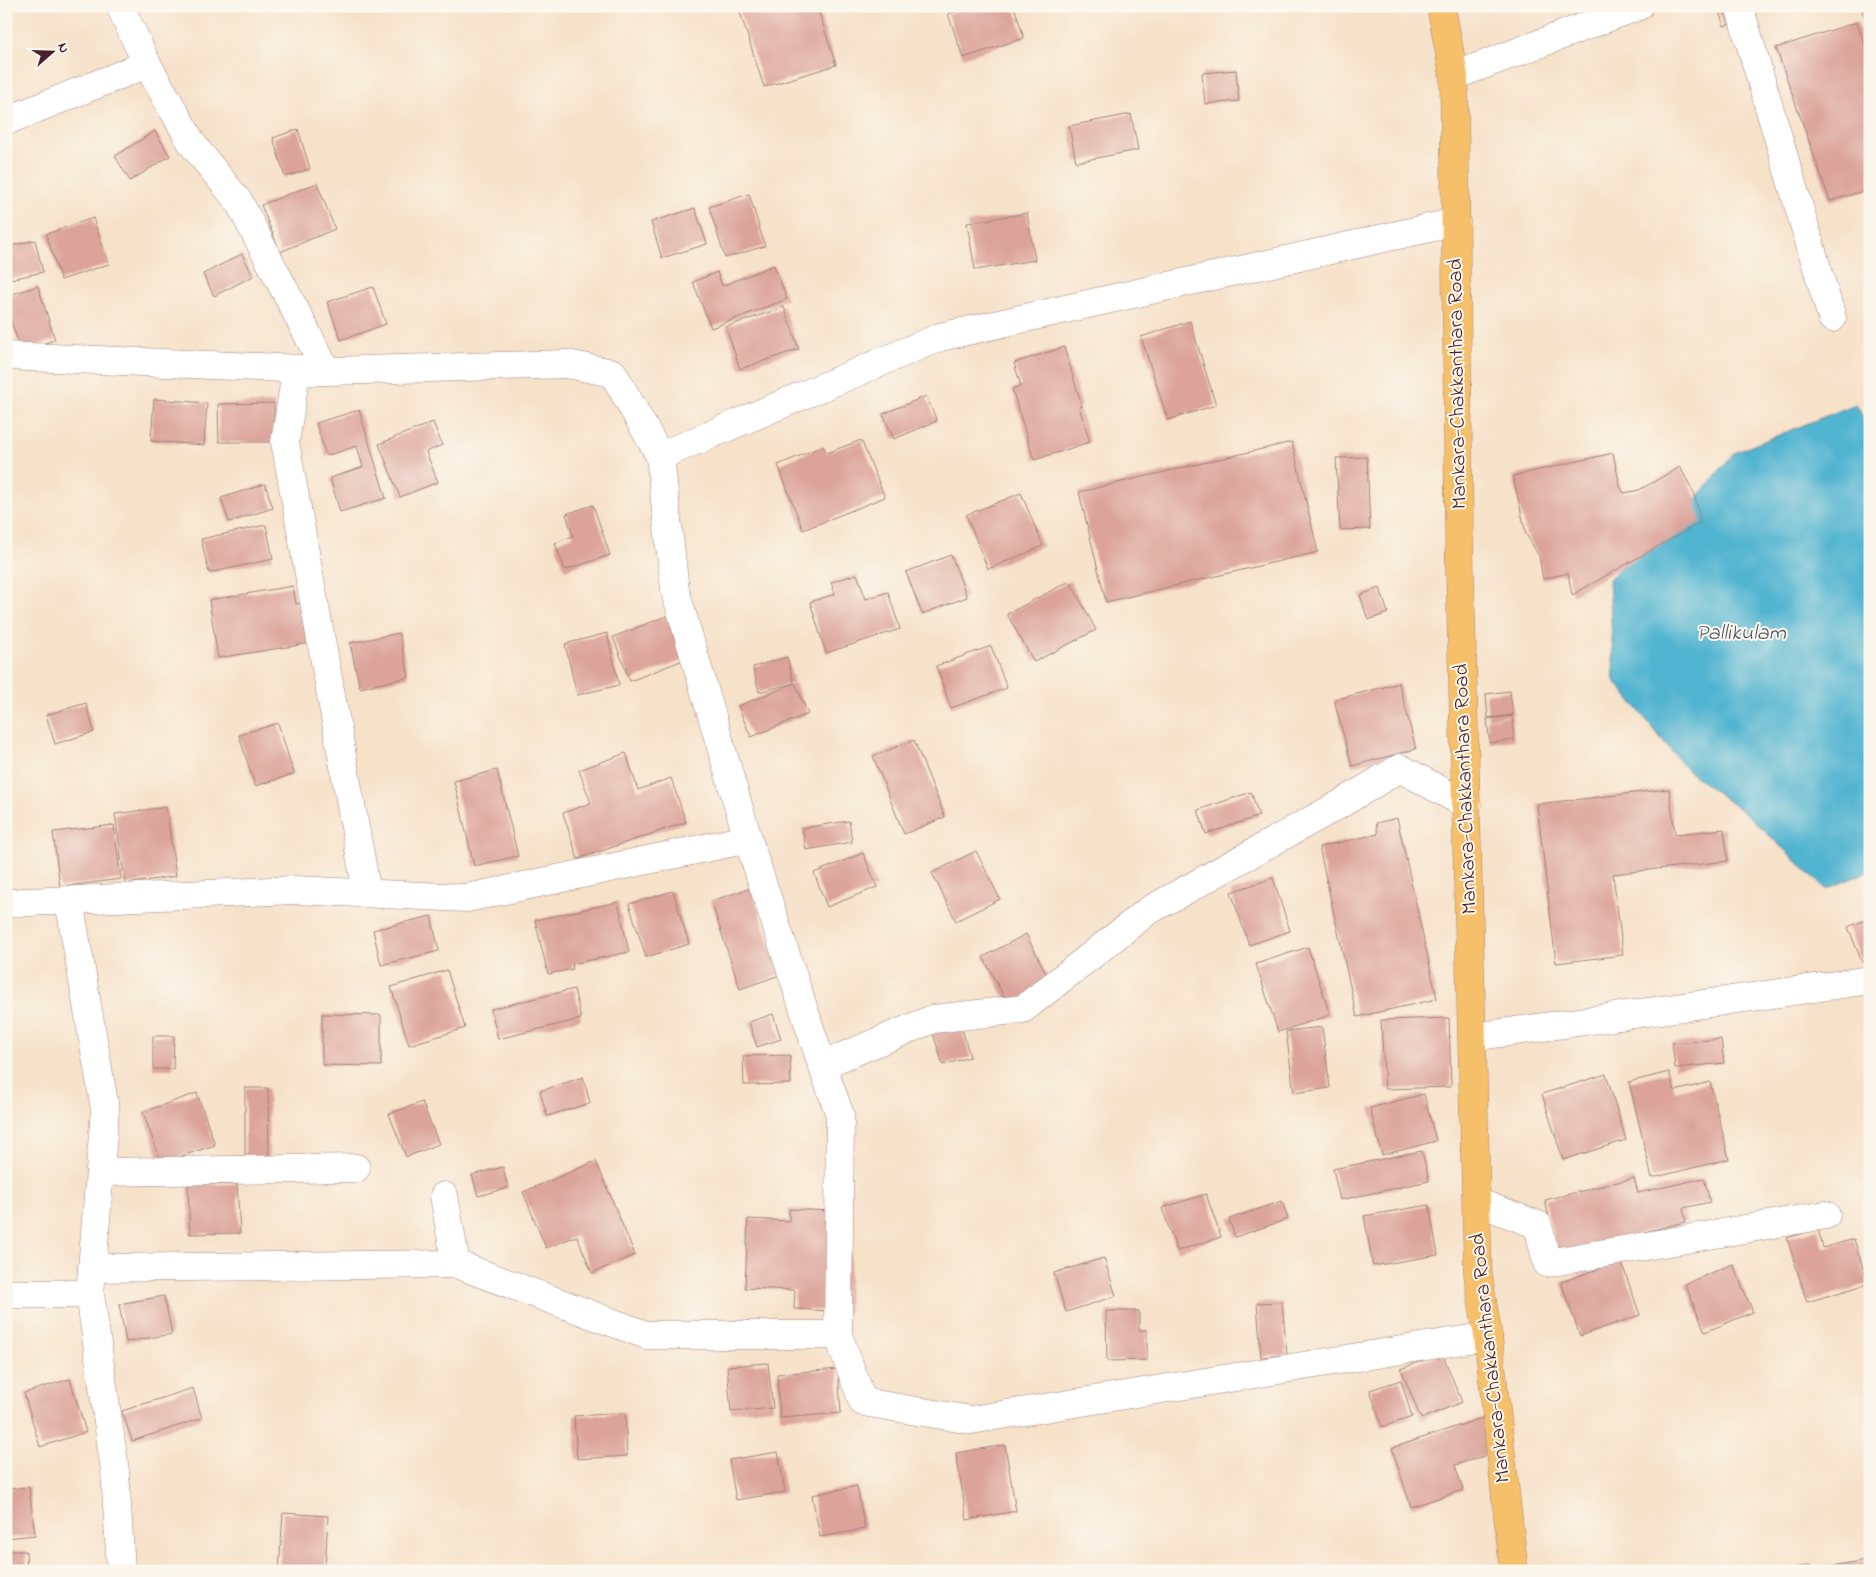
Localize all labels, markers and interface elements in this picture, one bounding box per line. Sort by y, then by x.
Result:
north arrow [28,28,78,78]
text: N [51,40,74,56]
street label: Mankara-Chakkanthara Road [1441,258,1475,510]
water label: Pallikulam [1696,618,1787,650]
street label: Mankara-Chakkanthara Road [1447,663,1485,915]
street label: Mankara-Chakkanthara Road [1463,1232,1519,1484]

